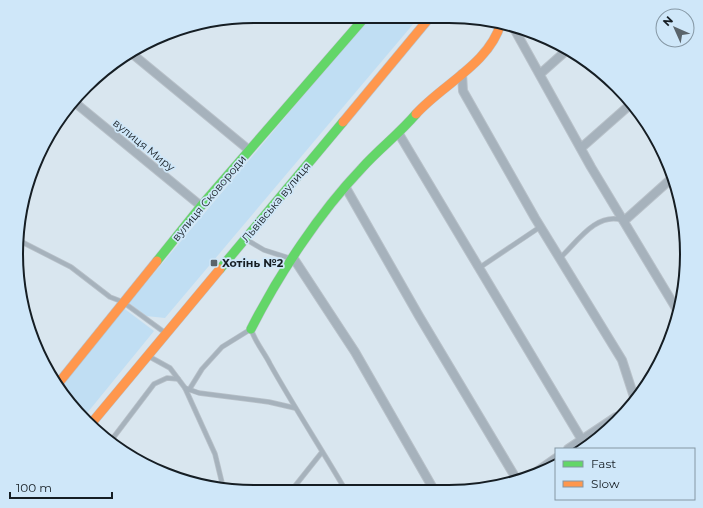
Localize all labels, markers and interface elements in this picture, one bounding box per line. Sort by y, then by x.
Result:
north arrow [655,8,695,48]
text: N [660,13,676,29]
street label: вулиця Миру [110,116,179,175]
street label: вулиця Сковороди [169,152,249,244]
street label: Львівська вулиця [238,159,314,245]
place label: Хотінь №2 [222,256,284,270]
marker: Хотінь №2 [209,258,219,268]
legend [555,448,695,500]
text: Fast [591,456,616,471]
scale bar [10,474,112,500]
text: Slow [591,476,620,491]
text: 100 m [16,480,52,495]

